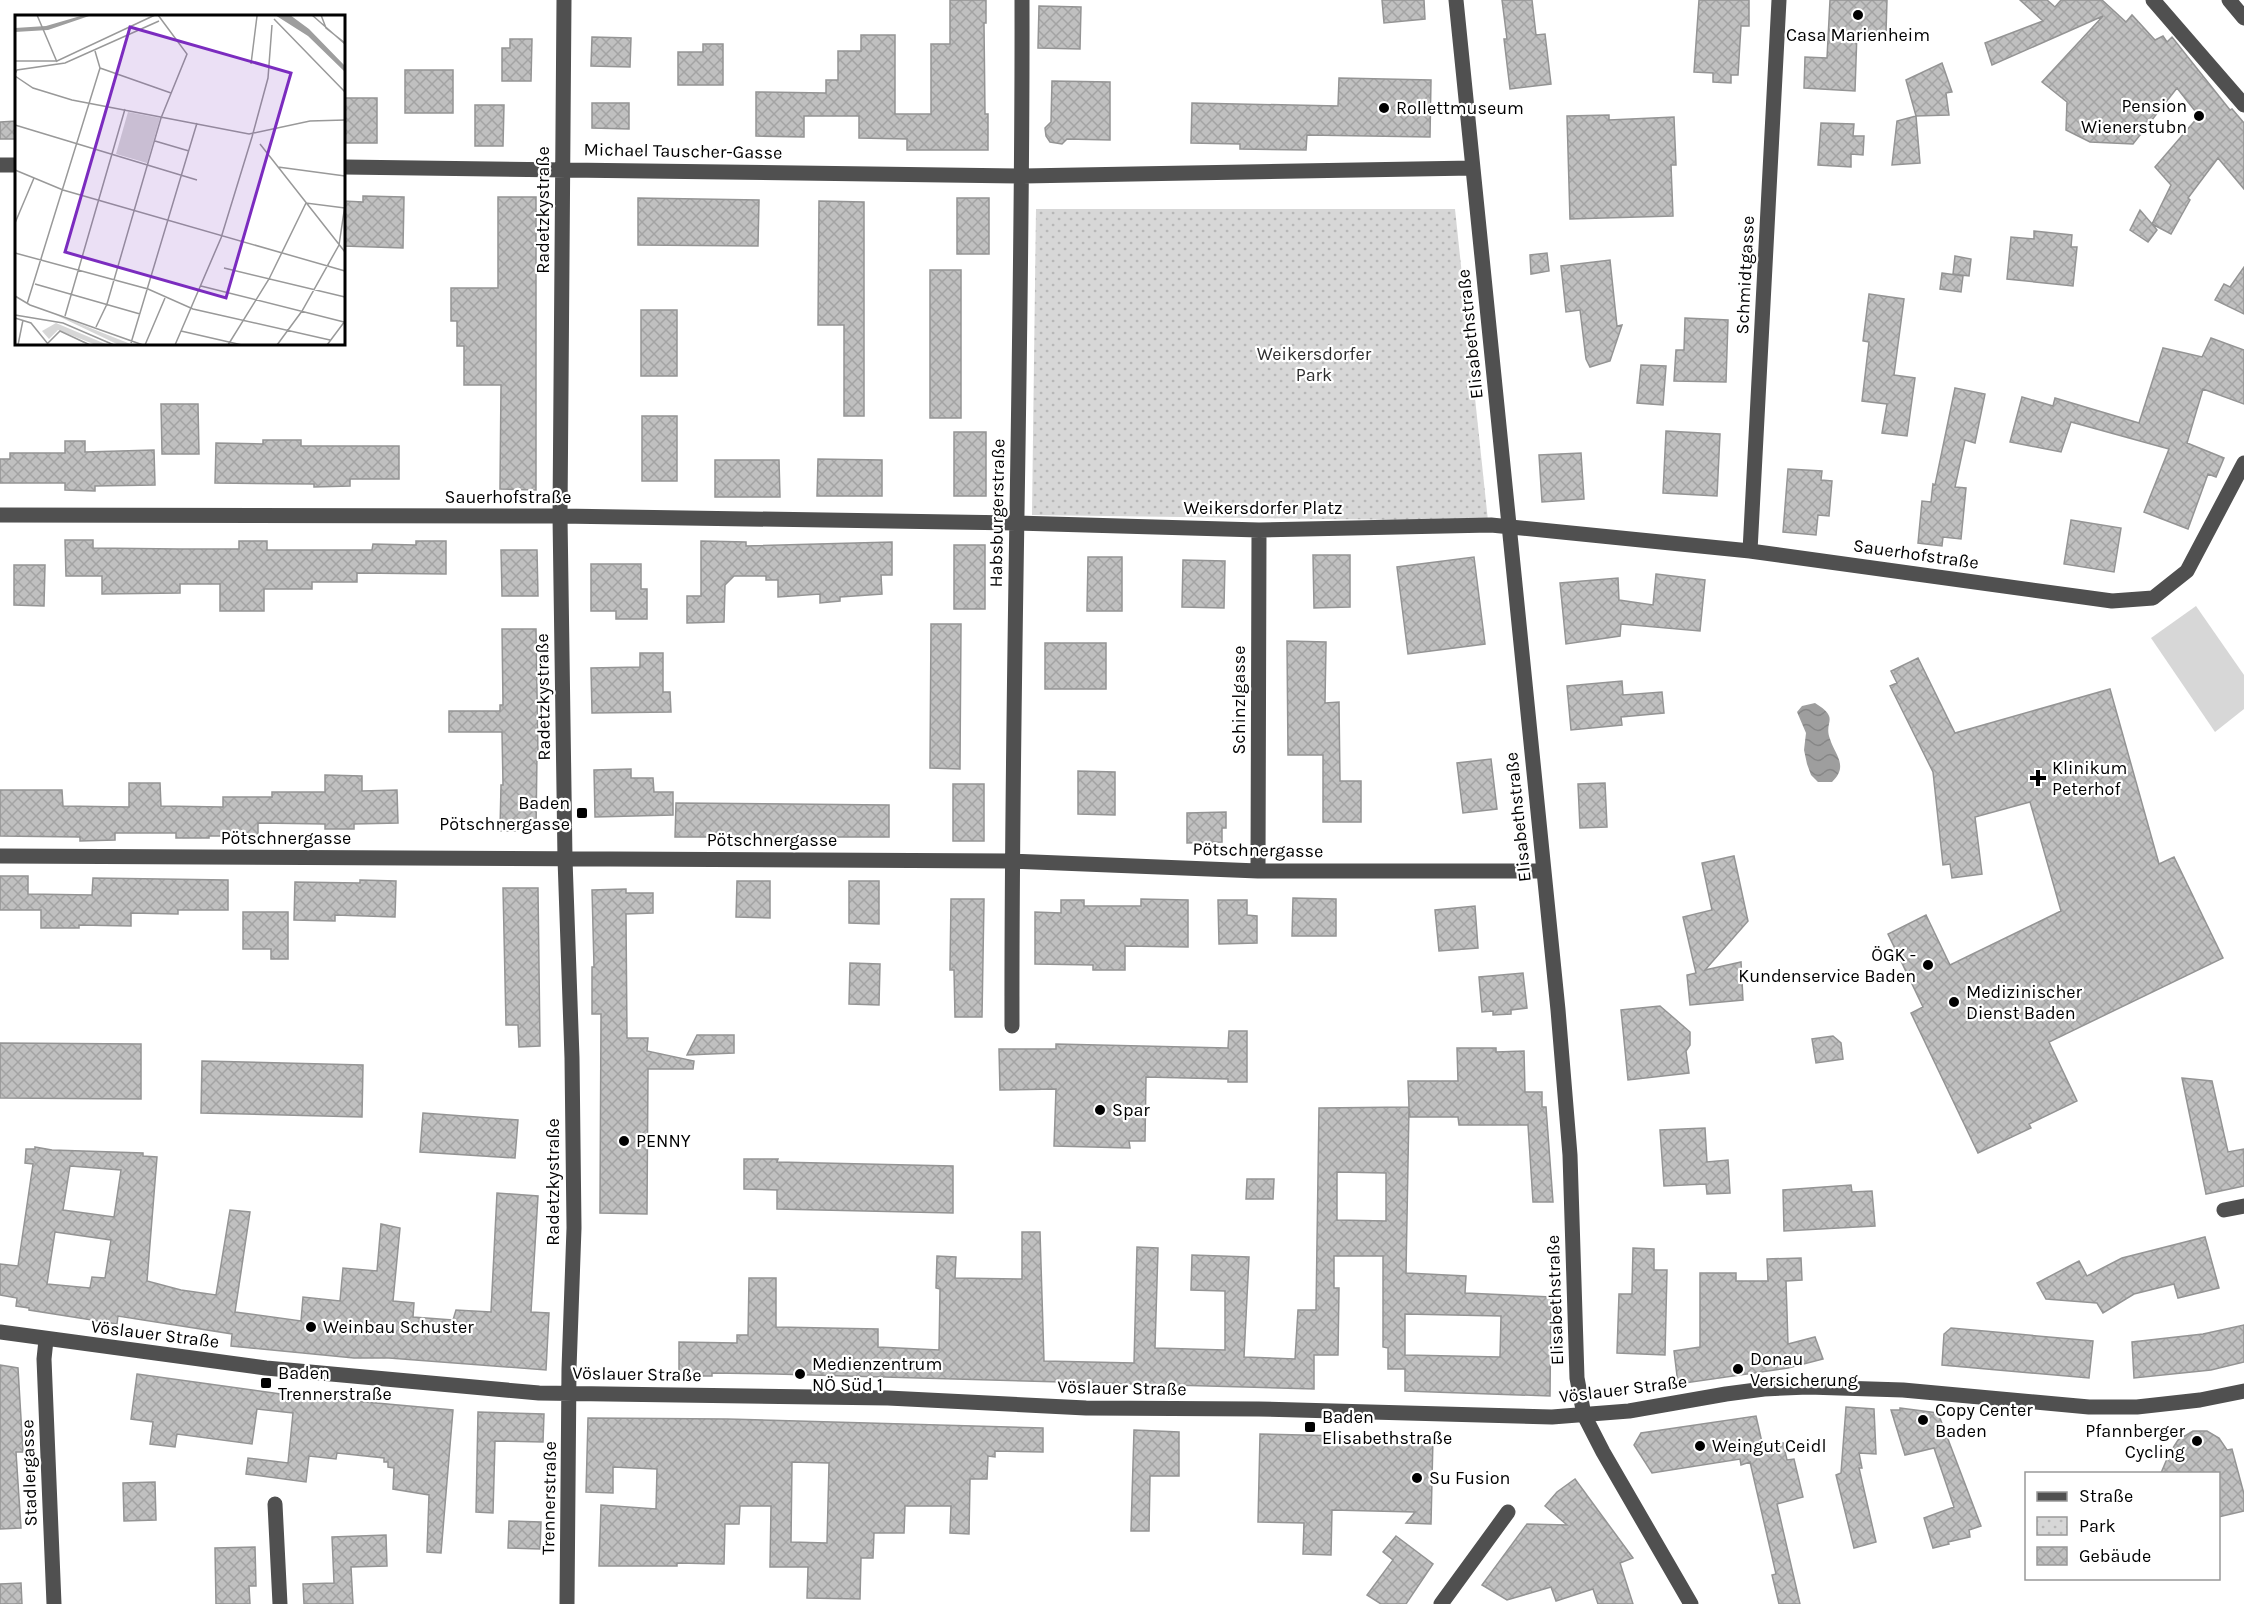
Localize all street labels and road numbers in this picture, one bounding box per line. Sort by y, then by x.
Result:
street label: Michael Tauscher-Gasse [583,138,783,164]
street label: Radetzkystraße [532,146,554,274]
street label: Schmidtgasse [1731,215,1759,335]
street label: Elisabethstraße [1452,268,1488,400]
street label: Habsburgerstraße [985,438,1009,588]
street label: Sauerhofstraße [445,486,571,508]
street label: Weikersdorfer Platz [1184,497,1342,519]
street label: Sauerhofstraße [1852,534,1980,574]
street label: Radetzkystraße [531,633,555,761]
street label: Schinzlgasse [1228,645,1250,755]
street label: Elisabethstraße [1500,751,1536,883]
street label: Pötschnergasse [221,827,351,849]
street label: Pötschnergasse [707,829,837,851]
street label: Pötschnergasse [1192,838,1324,862]
street label: Radetzkystraße [542,1118,564,1246]
street label: Elisabethstraße [1542,1234,1568,1366]
street label: Vöslauer Straße [90,1315,220,1353]
street label: Vöslauer Straße [572,1362,702,1386]
street label: Vöslauer Straße [1558,1370,1688,1408]
street label: Vöslauer Straße [1057,1376,1187,1400]
street label: Stadlergasse [16,1419,42,1527]
street label: Trennerstraße [537,1441,561,1555]

